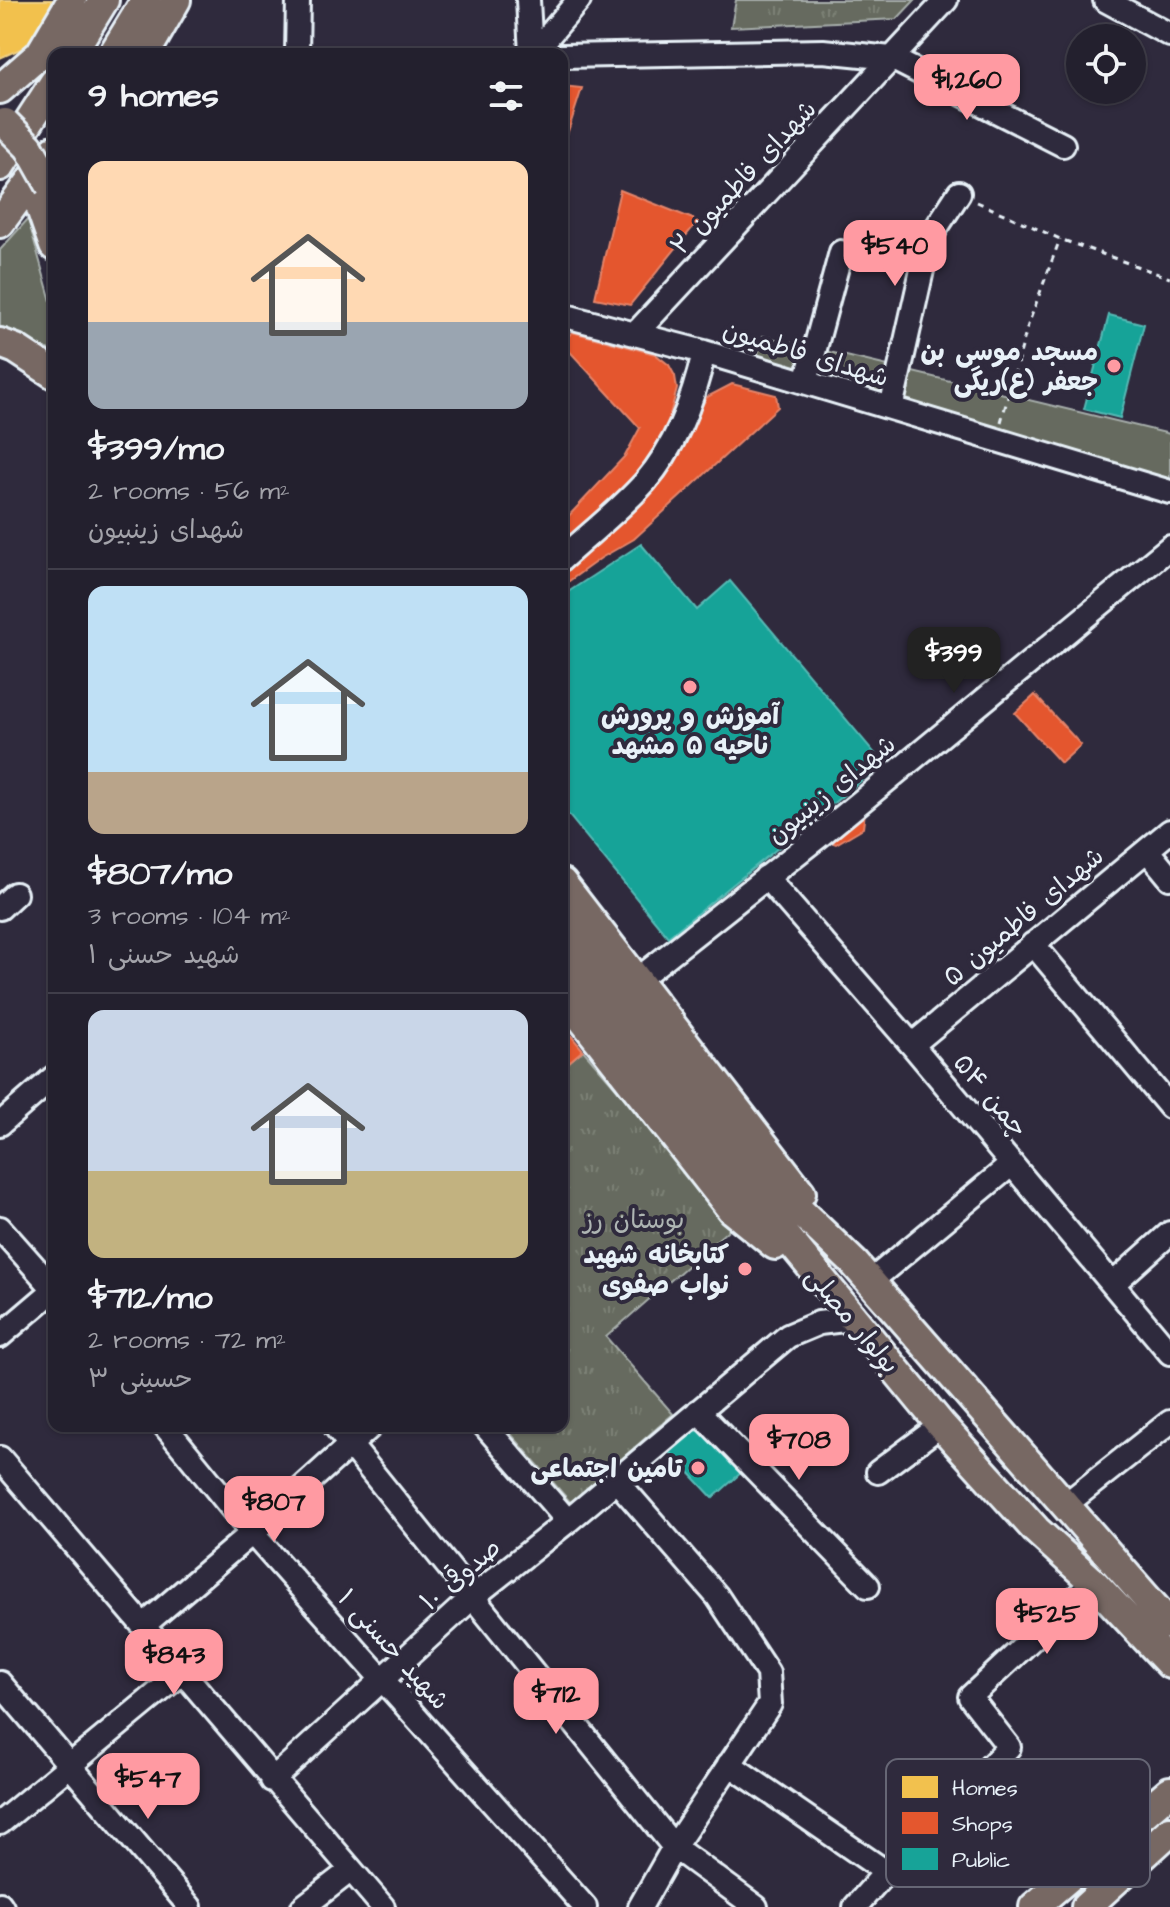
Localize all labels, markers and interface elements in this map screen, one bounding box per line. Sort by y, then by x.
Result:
map controls [1066,24,1146,104]
button: locate [1066,24,1146,104]
pin: $1,260 [902,54,1032,122]
text: $1,260 [932,62,1002,98]
text: 9 homes [88,72,219,120]
icon: filters [484,74,528,118]
street label: شهدای فاطمیون ۲ [662,92,825,263]
icon: home [236,213,380,357]
pin: $540 [848,220,942,288]
text: $540 [862,228,928,264]
street label: شهدای فاطمیون [718,312,893,396]
place label: مسجد موسی بن جعفر (ع)ریگی [920,334,1098,400]
marker: مسجد موسی بن جعفر (ع)ریگی [1105,357,1123,375]
text: $399/mo [88,425,224,473]
text: 2 rooms · 56 m² [88,473,290,509]
text: شهدای زینبیون [88,512,244,548]
pin: $399 [907,627,1001,695]
text: $399 [925,635,983,671]
icon: home [236,638,380,782]
marker: آموزش و پرورش ناحیه ۵ مشهد [681,678,699,696]
place label: آموزش و پرورش ناحیه ۵ مشهد [601,698,781,764]
street label: شهدای زینبیون [760,727,904,853]
street label: شهدای فاطمیون ۵ [935,839,1112,995]
text: $807/mo [88,850,232,898]
text: 3 rooms · 104 m² [88,898,291,934]
text: شهید حسنی ۱ [88,937,240,973]
street label: چمن ۵۴ [945,1046,1036,1145]
icon: home [236,1062,380,1206]
park label: بوستان رز [581,1202,685,1238]
place label: کتابخانه شهید نواب صفوی [583,1237,729,1303]
marker: کتابخانه شهید نواب صفوی [736,1260,754,1278]
street label: بولوار مصلی [797,1260,908,1382]
text: $712/mo [88,1274,213,1322]
text: 2 rooms · 72 m² [88,1322,286,1358]
text: حسینی ۳ [88,1361,193,1397]
pin: $708 [752,1414,846,1482]
text: $708 [767,1422,831,1458]
place label: تامین اجتماعی [531,1451,683,1487]
marker: تامین اجتماعی [689,1459,707,1477]
pin: $807 [227,1476,321,1544]
text: $807 [242,1484,306,1520]
street label: صدوقی ۱۰ [412,1530,509,1619]
street label: شهید حسنی ۱ [329,1581,457,1718]
pin: $525 [1000,1588,1094,1656]
text: $525 [1014,1596,1080,1632]
pin: $843 [127,1629,221,1697]
text: $843 [143,1637,205,1673]
pin: $712 [509,1668,603,1736]
text: $712 [532,1676,580,1712]
pin: $547 [101,1753,195,1821]
legend [886,1759,1150,1887]
text: $547 [115,1761,181,1797]
text: Homes [952,1773,1018,1804]
text: Shops [952,1809,1013,1840]
text: Public [952,1845,1010,1876]

